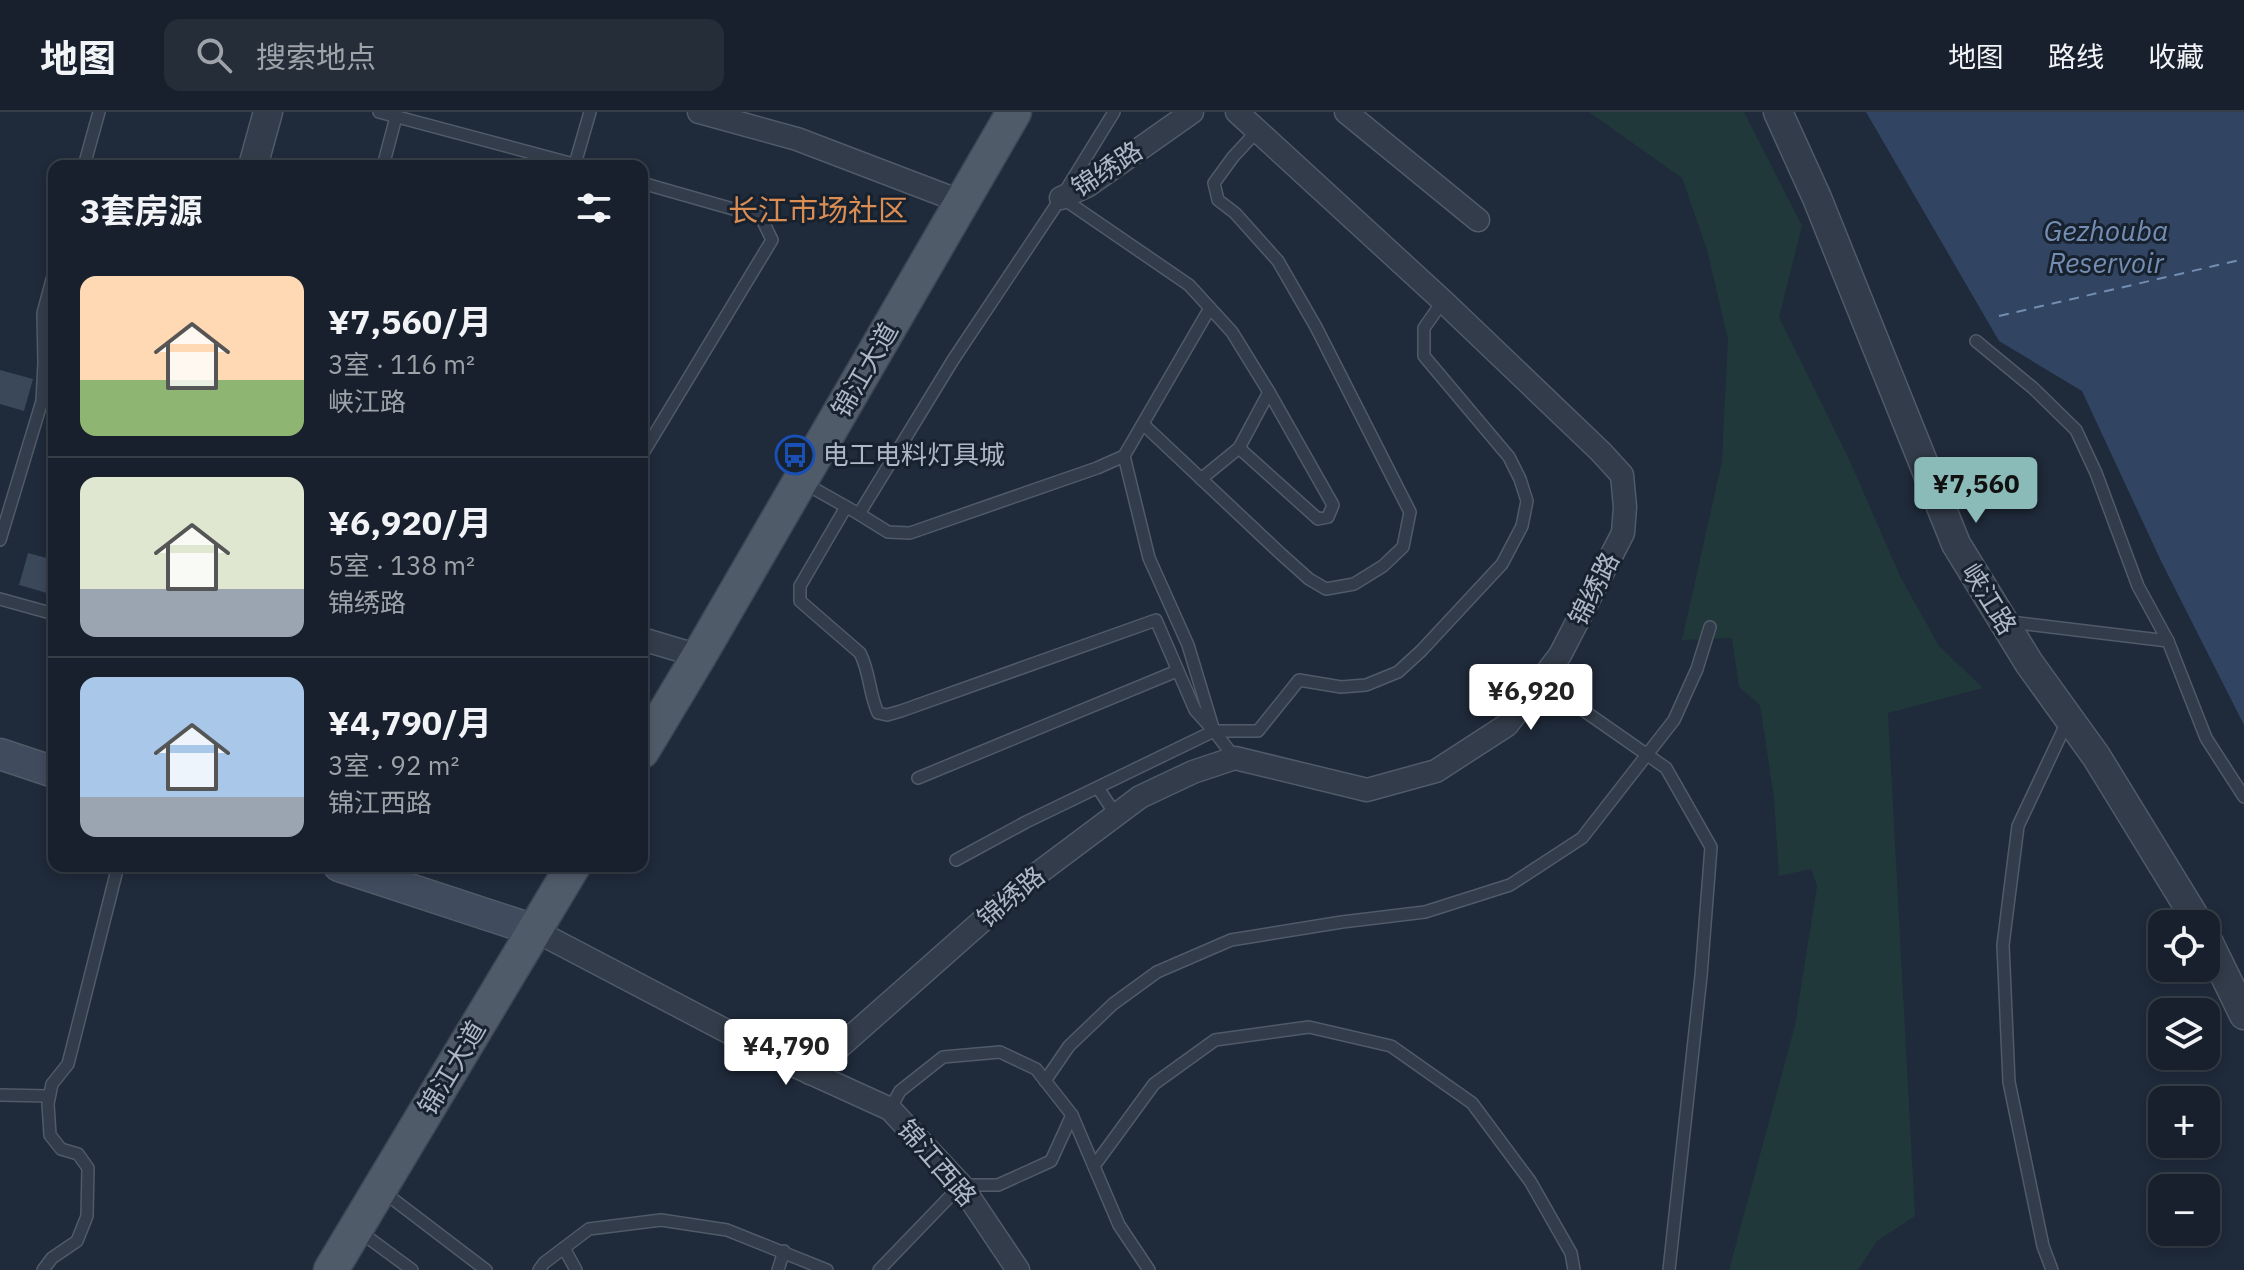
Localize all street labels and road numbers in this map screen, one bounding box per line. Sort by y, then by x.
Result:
street label: 锦绣路 [1064,133,1148,204]
street label: 锦江大道 [823,316,905,423]
street label: 锦绣路 [1560,546,1626,631]
street label: 峡江路 [1955,556,2025,641]
street label: 锦绣路 [970,858,1051,934]
street label: 锦江大道 [410,1014,493,1121]
street label: 锦江西路 [891,1112,985,1213]

